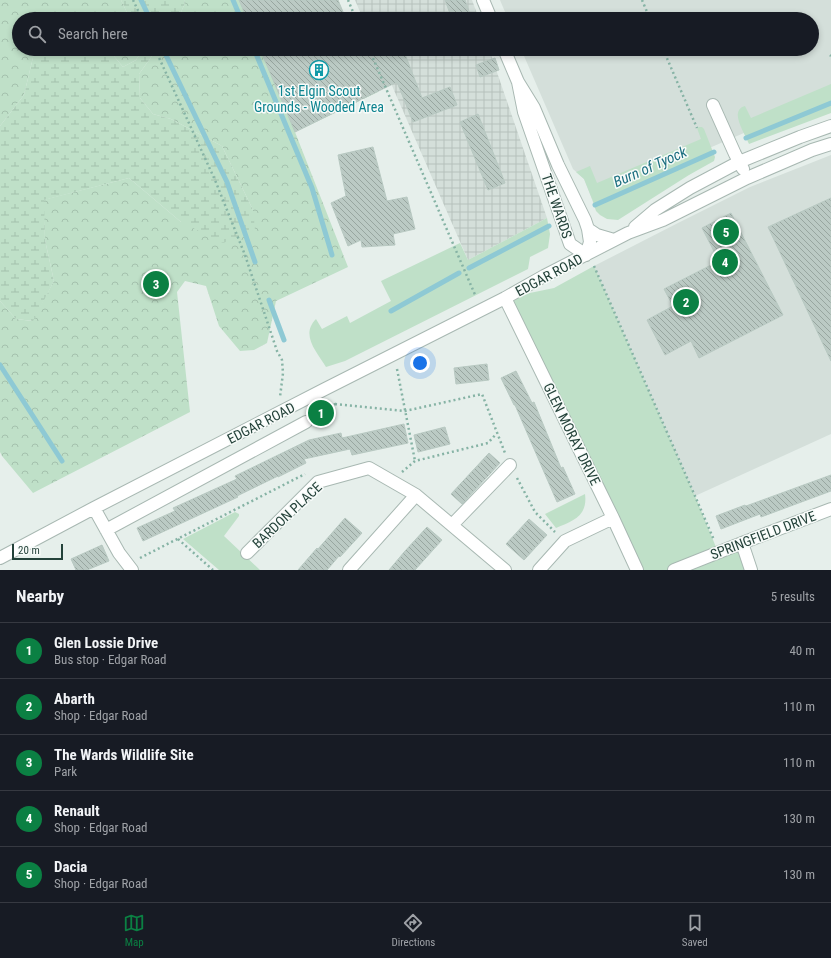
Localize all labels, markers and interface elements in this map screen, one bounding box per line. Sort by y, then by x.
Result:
search box [12,12,819,56]
icon: search [26,23,48,45]
text: Search here [58,25,128,43]
building icon: 1st Elgin Scout Grounds - Wooded Area [308,59,330,81]
place label: 1st Elgin Scout Grounds - Wooded Area [254,83,384,115]
water label: Burn of Tyock [610,143,690,191]
street label: THE WARDS [538,172,576,240]
pin: 5 [713,217,739,247]
pin: 4 [712,247,738,277]
street label: EDGAR ROAD [513,251,585,299]
pin: 3 [143,269,169,299]
pin: 2 [673,287,699,317]
your location [410,353,430,373]
street label: GLEN MORAY DRIVE [540,380,604,488]
pin: 1 [308,398,334,428]
street label: EDGAR ROAD [225,399,297,447]
street label: BARDON PLACE [249,479,325,551]
street label: SPRINGFIELD DRIVE [708,508,818,562]
scale bar [12,542,63,561]
text: 20 m [18,544,40,557]
text: Nearby [16,586,64,606]
text: 5 results [771,589,815,604]
text: Glen Lossie Drive [54,634,158,652]
text: 1 [26,643,32,658]
text: 40 m [789,643,815,658]
text: Bus stop · Edgar Road [54,652,167,667]
text: Abarth [54,690,95,708]
text: 2 [26,699,32,714]
text: 110 m [783,699,815,714]
text: Shop · Edgar Road [54,708,148,723]
text: The Wards Wildlife Site [54,746,194,764]
text: 3 [26,755,32,770]
text: 110 m [783,755,815,770]
text: Park [54,764,77,779]
text: Renault [54,802,100,820]
text: 4 [26,811,32,826]
text: 130 m [783,811,815,826]
text: Shop · Edgar Road [54,820,148,835]
text: Dacia [54,858,87,876]
text: 5 [26,867,32,882]
text: 130 m [783,867,815,882]
text: Shop · Edgar Road [54,876,148,891]
tab: Map [123,912,145,949]
tab: Directions [391,912,435,949]
tab: Saved [682,912,708,949]

